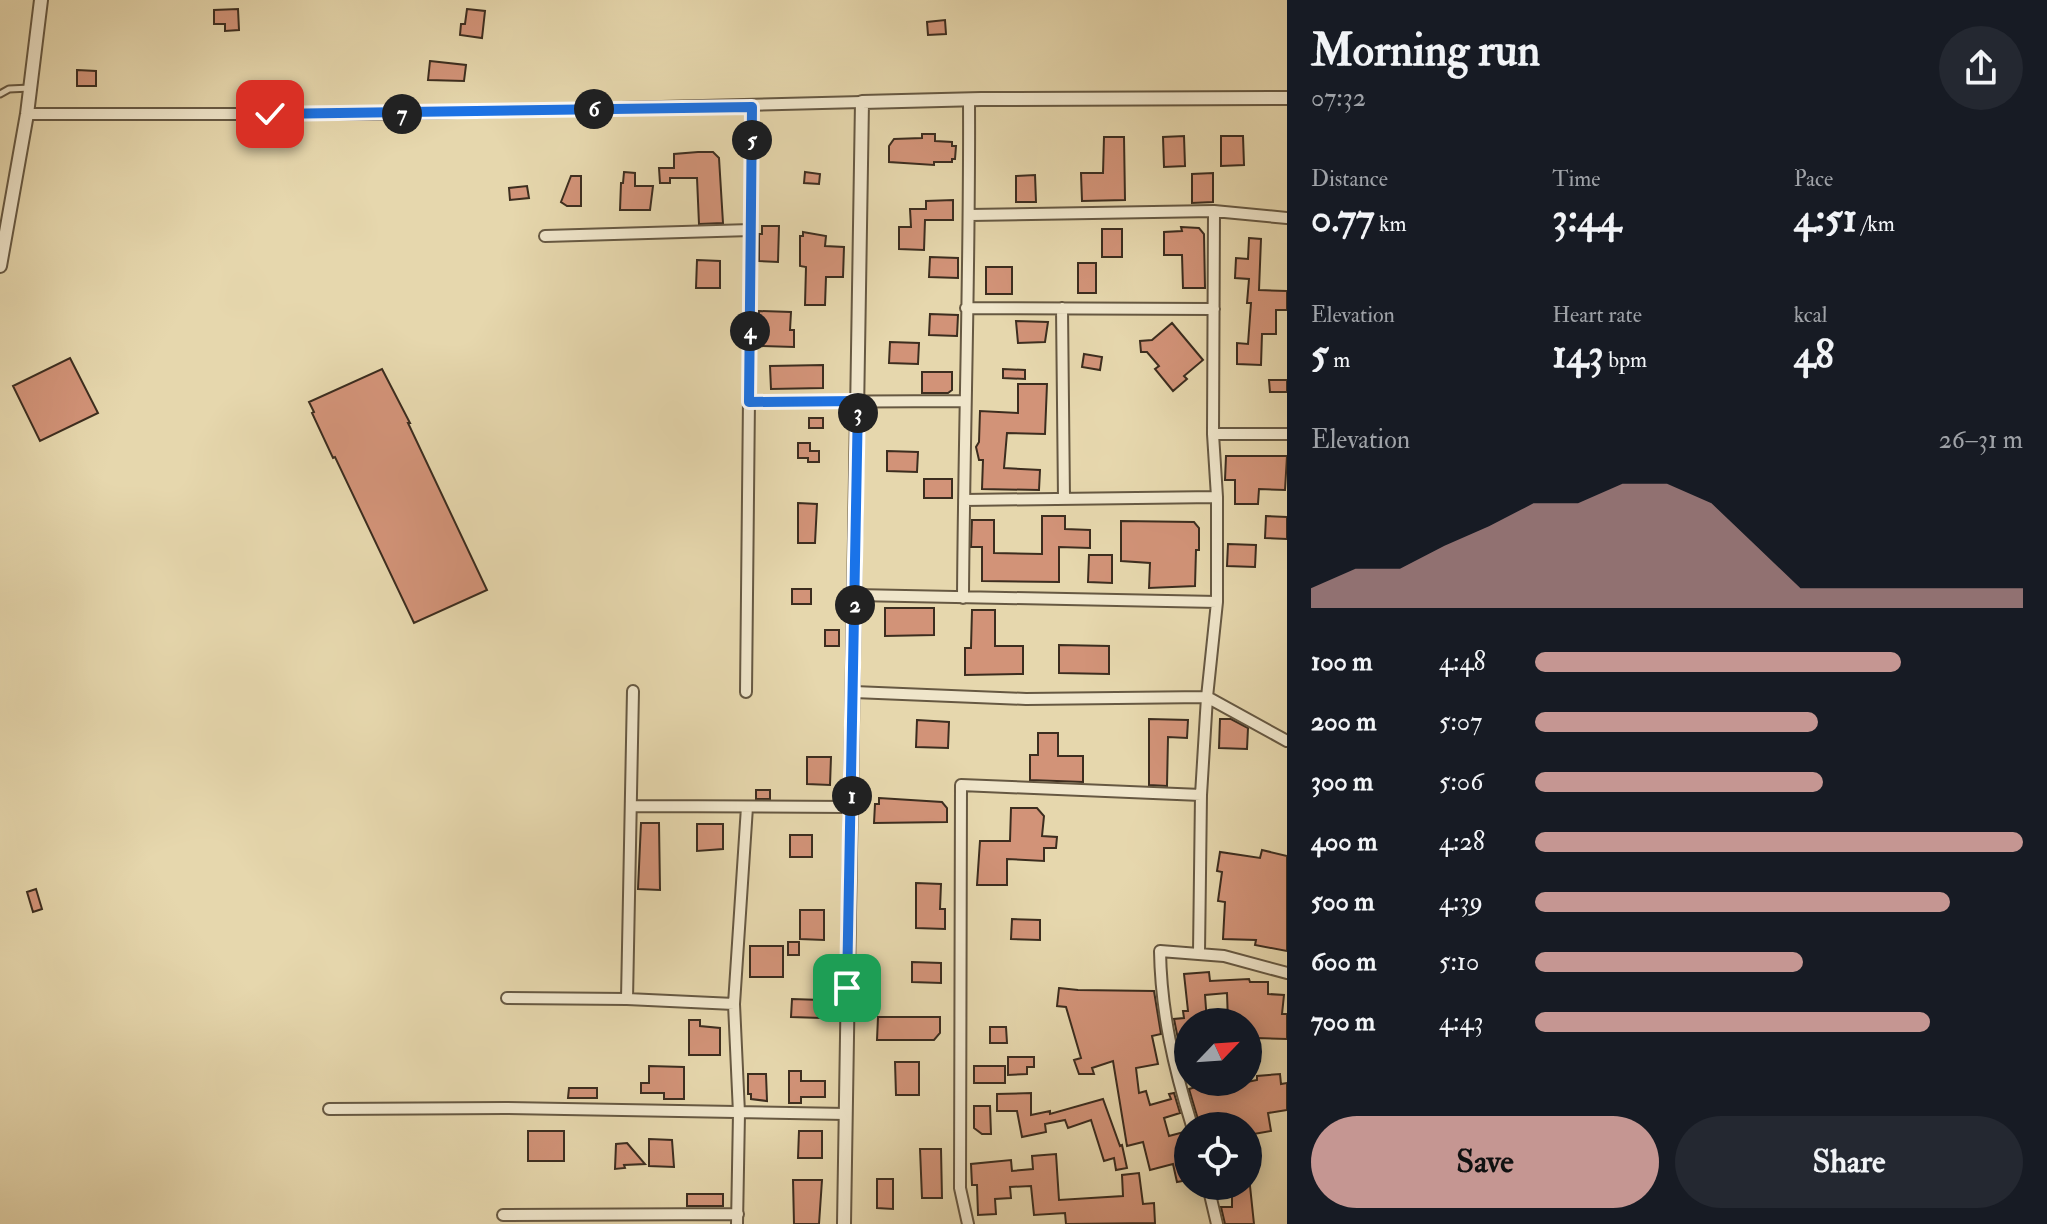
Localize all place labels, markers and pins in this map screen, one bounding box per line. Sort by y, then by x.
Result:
pin [236,80,304,148]
pin: 6 [574,89,614,129]
pin: 7 [382,94,422,134]
pin: 5 [732,120,772,160]
pin: 4 [730,311,770,351]
pin: 3 [838,393,878,433]
pin: 2 [835,585,875,625]
pin: 1 [832,776,872,816]
pin [813,954,881,1022]

